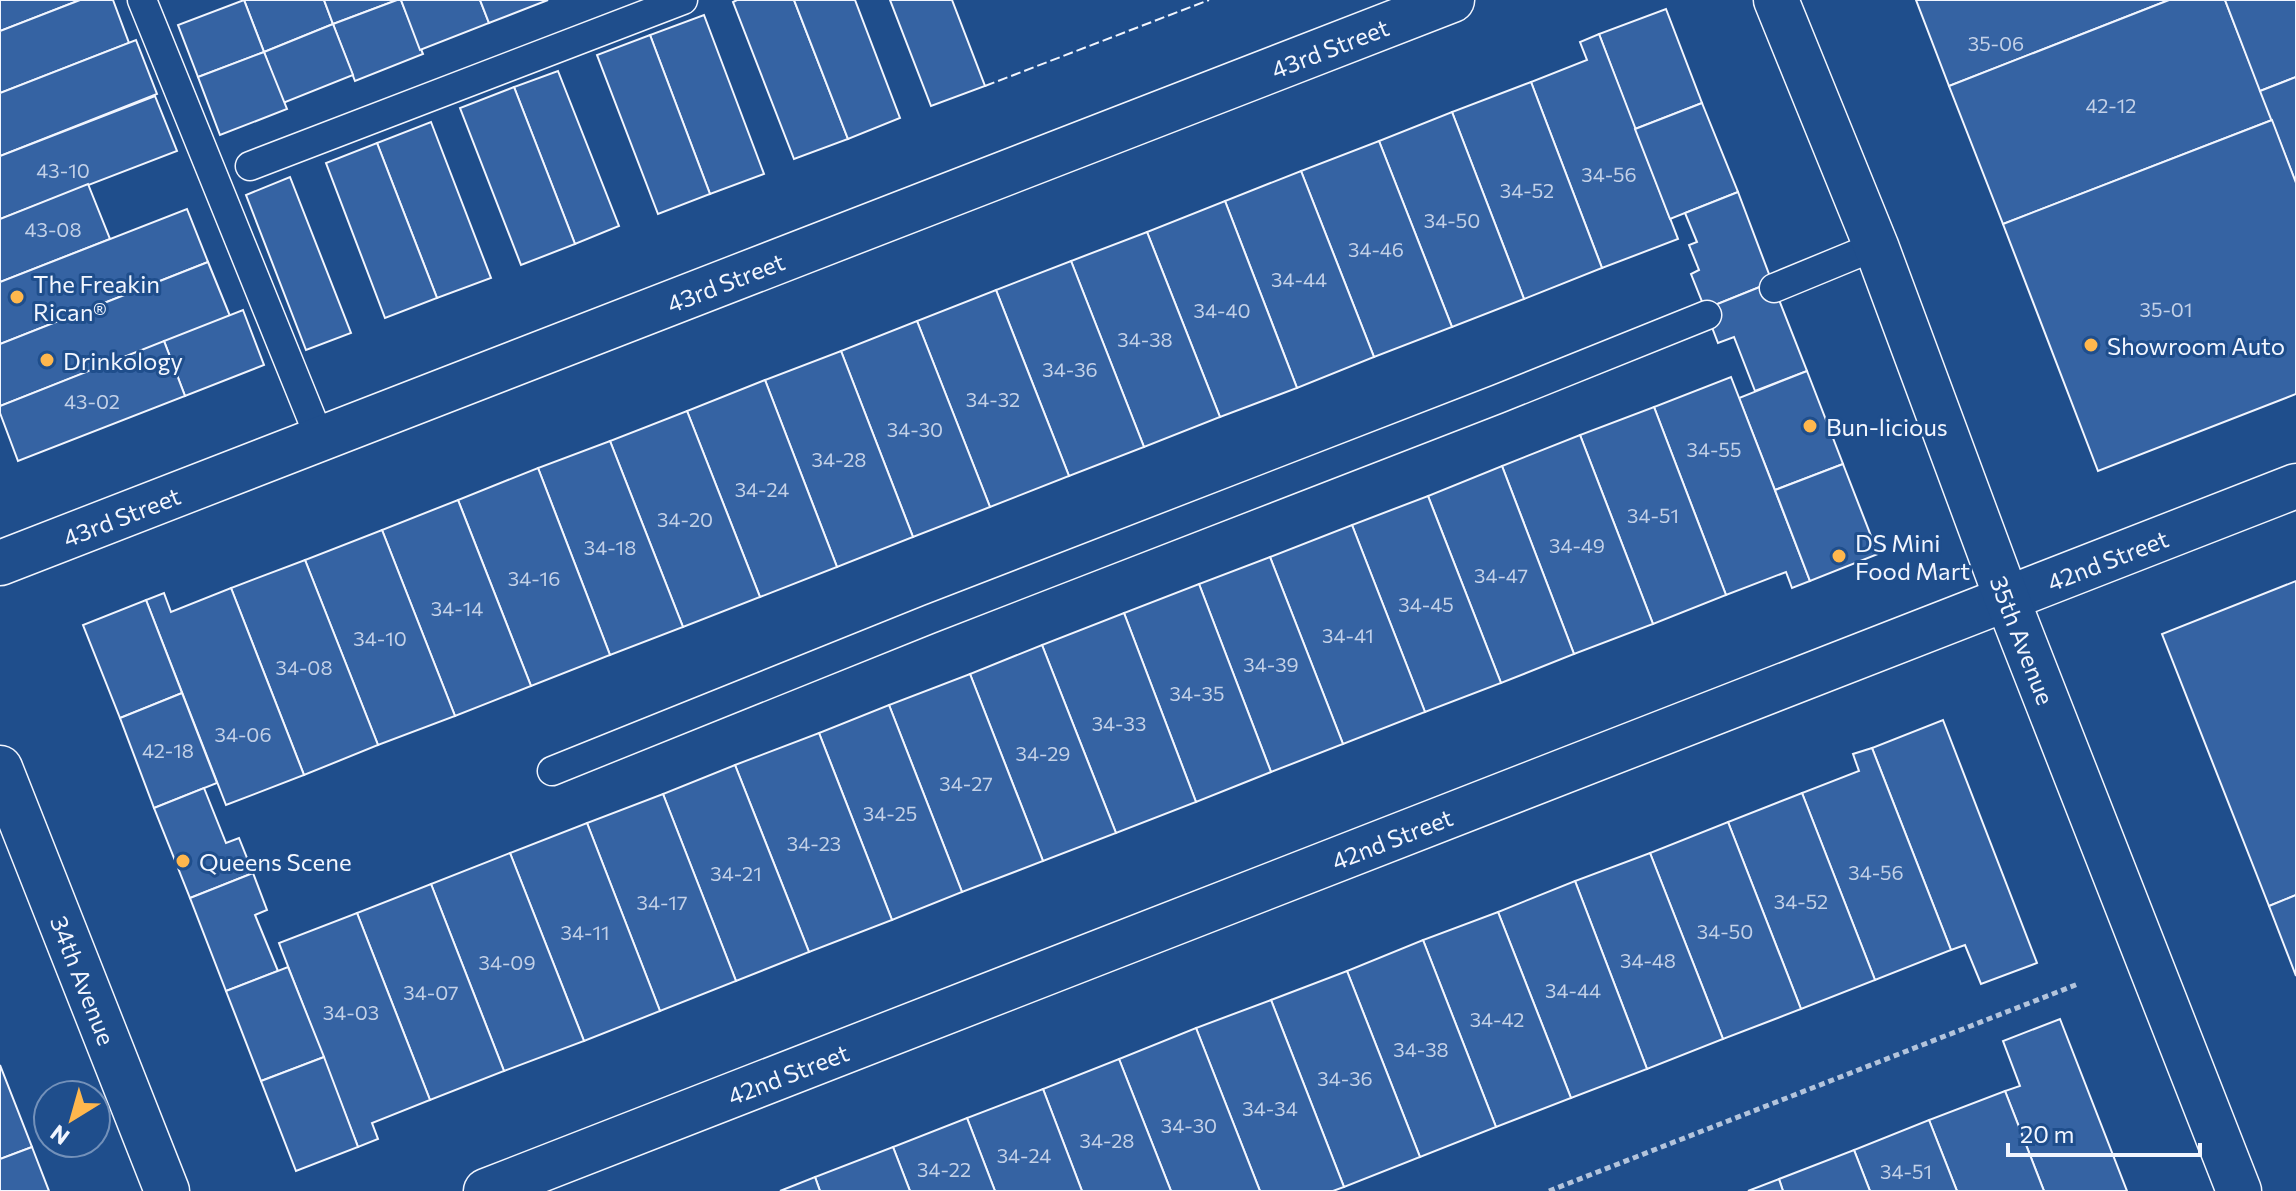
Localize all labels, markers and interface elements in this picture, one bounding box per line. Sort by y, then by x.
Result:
street label: 43rd Street [1267,12,1393,83]
house number: 35-06 [1968,31,2024,55]
house number: 42-12 [2086,93,2136,117]
house number: 43-10 [36,158,90,182]
house number: 34-56 [1581,162,1637,186]
house number: 34-52 [1500,178,1554,202]
house number: 34-50 [1424,208,1480,232]
house number: 43-08 [24,217,82,241]
house number: 34-46 [1348,237,1404,261]
street label: 43rd Street [662,246,788,318]
house number: 34-44 [1271,267,1327,291]
place label: The Freakin Rican® [33,269,160,326]
marker: The Freakin Rican® [8,288,26,306]
house number: 35-01 [2140,297,2192,321]
house number: 34-40 [1194,298,1250,322]
house number: 34-38 [1117,327,1173,351]
place label: Showroom Auto [2107,331,2285,360]
marker: Showroom Auto [2082,336,2100,354]
place label: Drinkology [63,346,183,375]
marker: Drinkology [38,351,56,369]
house number: 34-36 [1042,357,1098,381]
house number: 34-32 [966,387,1020,411]
house number: 43-02 [64,389,120,413]
place label: Bun-licious [1826,412,1948,441]
house number: 34-30 [887,417,943,441]
marker: Bun-licious [1801,417,1819,435]
house number: 34-55 [1687,437,1741,461]
house number: 34-28 [811,447,867,471]
house number: 34-24 [735,477,789,501]
street label: 43rd Street [58,480,184,552]
house number: 34-51 [1627,503,1679,527]
house number: 34-20 [657,507,713,531]
street label: 42nd Street [2043,523,2172,596]
place label: DS Mini Food Mart [1855,528,1970,585]
house number: 34-49 [1549,533,1605,557]
house number: 34-18 [584,535,636,559]
marker: DS Mini Food Mart [1830,547,1848,565]
house number: 34-47 [1474,563,1528,587]
house number: 34-16 [508,566,560,590]
street label: 35th Avenue [1985,571,2061,708]
house number: 34-45 [1398,592,1454,616]
house number: 34-14 [431,596,483,620]
house number: 34-41 [1322,623,1374,647]
house number: 34-10 [353,626,407,650]
house number: 34-39 [1243,652,1299,676]
house number: 34-08 [275,655,333,679]
house number: 34-35 [1170,681,1224,705]
house number: 34-33 [1092,711,1146,735]
house number: 34-06 [214,722,272,746]
house number: 42-18 [142,738,194,762]
house number: 34-29 [1015,741,1071,765]
house number: 34-27 [939,771,993,795]
house number: 34-25 [863,801,917,825]
street label: 42nd Street [1327,802,1457,875]
house number: 34-23 [787,831,841,855]
place label: Queens Scene [199,847,352,876]
marker: Queens Scene [174,852,192,870]
house number: 34-56 [1848,860,1904,884]
house number: 34-21 [710,861,762,885]
house number: 34-52 [1774,889,1828,913]
house number: 34-17 [637,890,687,914]
street label: 34th Avenue [45,911,122,1049]
house number: 34-50 [1697,919,1753,943]
house number: 34-11 [561,920,609,944]
house number: 34-48 [1620,948,1676,972]
house number: 34-09 [478,950,536,974]
house number: 34-44 [1545,978,1601,1002]
house number: 34-07 [403,980,459,1004]
house number: 34-03 [323,1000,379,1024]
house number: 34-42 [1470,1007,1524,1031]
street label: 42nd Street [723,1037,853,1110]
house number: 34-38 [1393,1037,1449,1061]
house number: 34-36 [1317,1066,1373,1090]
north arrow [32,1079,112,1159]
house number: 34-34 [1242,1096,1298,1120]
scale bar [2008,1107,2200,1157]
house number: 34-30 [1161,1113,1217,1137]
text: 20 m [2020,1119,2074,1148]
text: N [45,1120,74,1151]
house number: 34-28 [1079,1128,1135,1152]
house number: 34-24 [997,1143,1051,1167]
house number: 34-22 [917,1157,971,1181]
house number: 34-51 [1880,1159,1932,1183]

